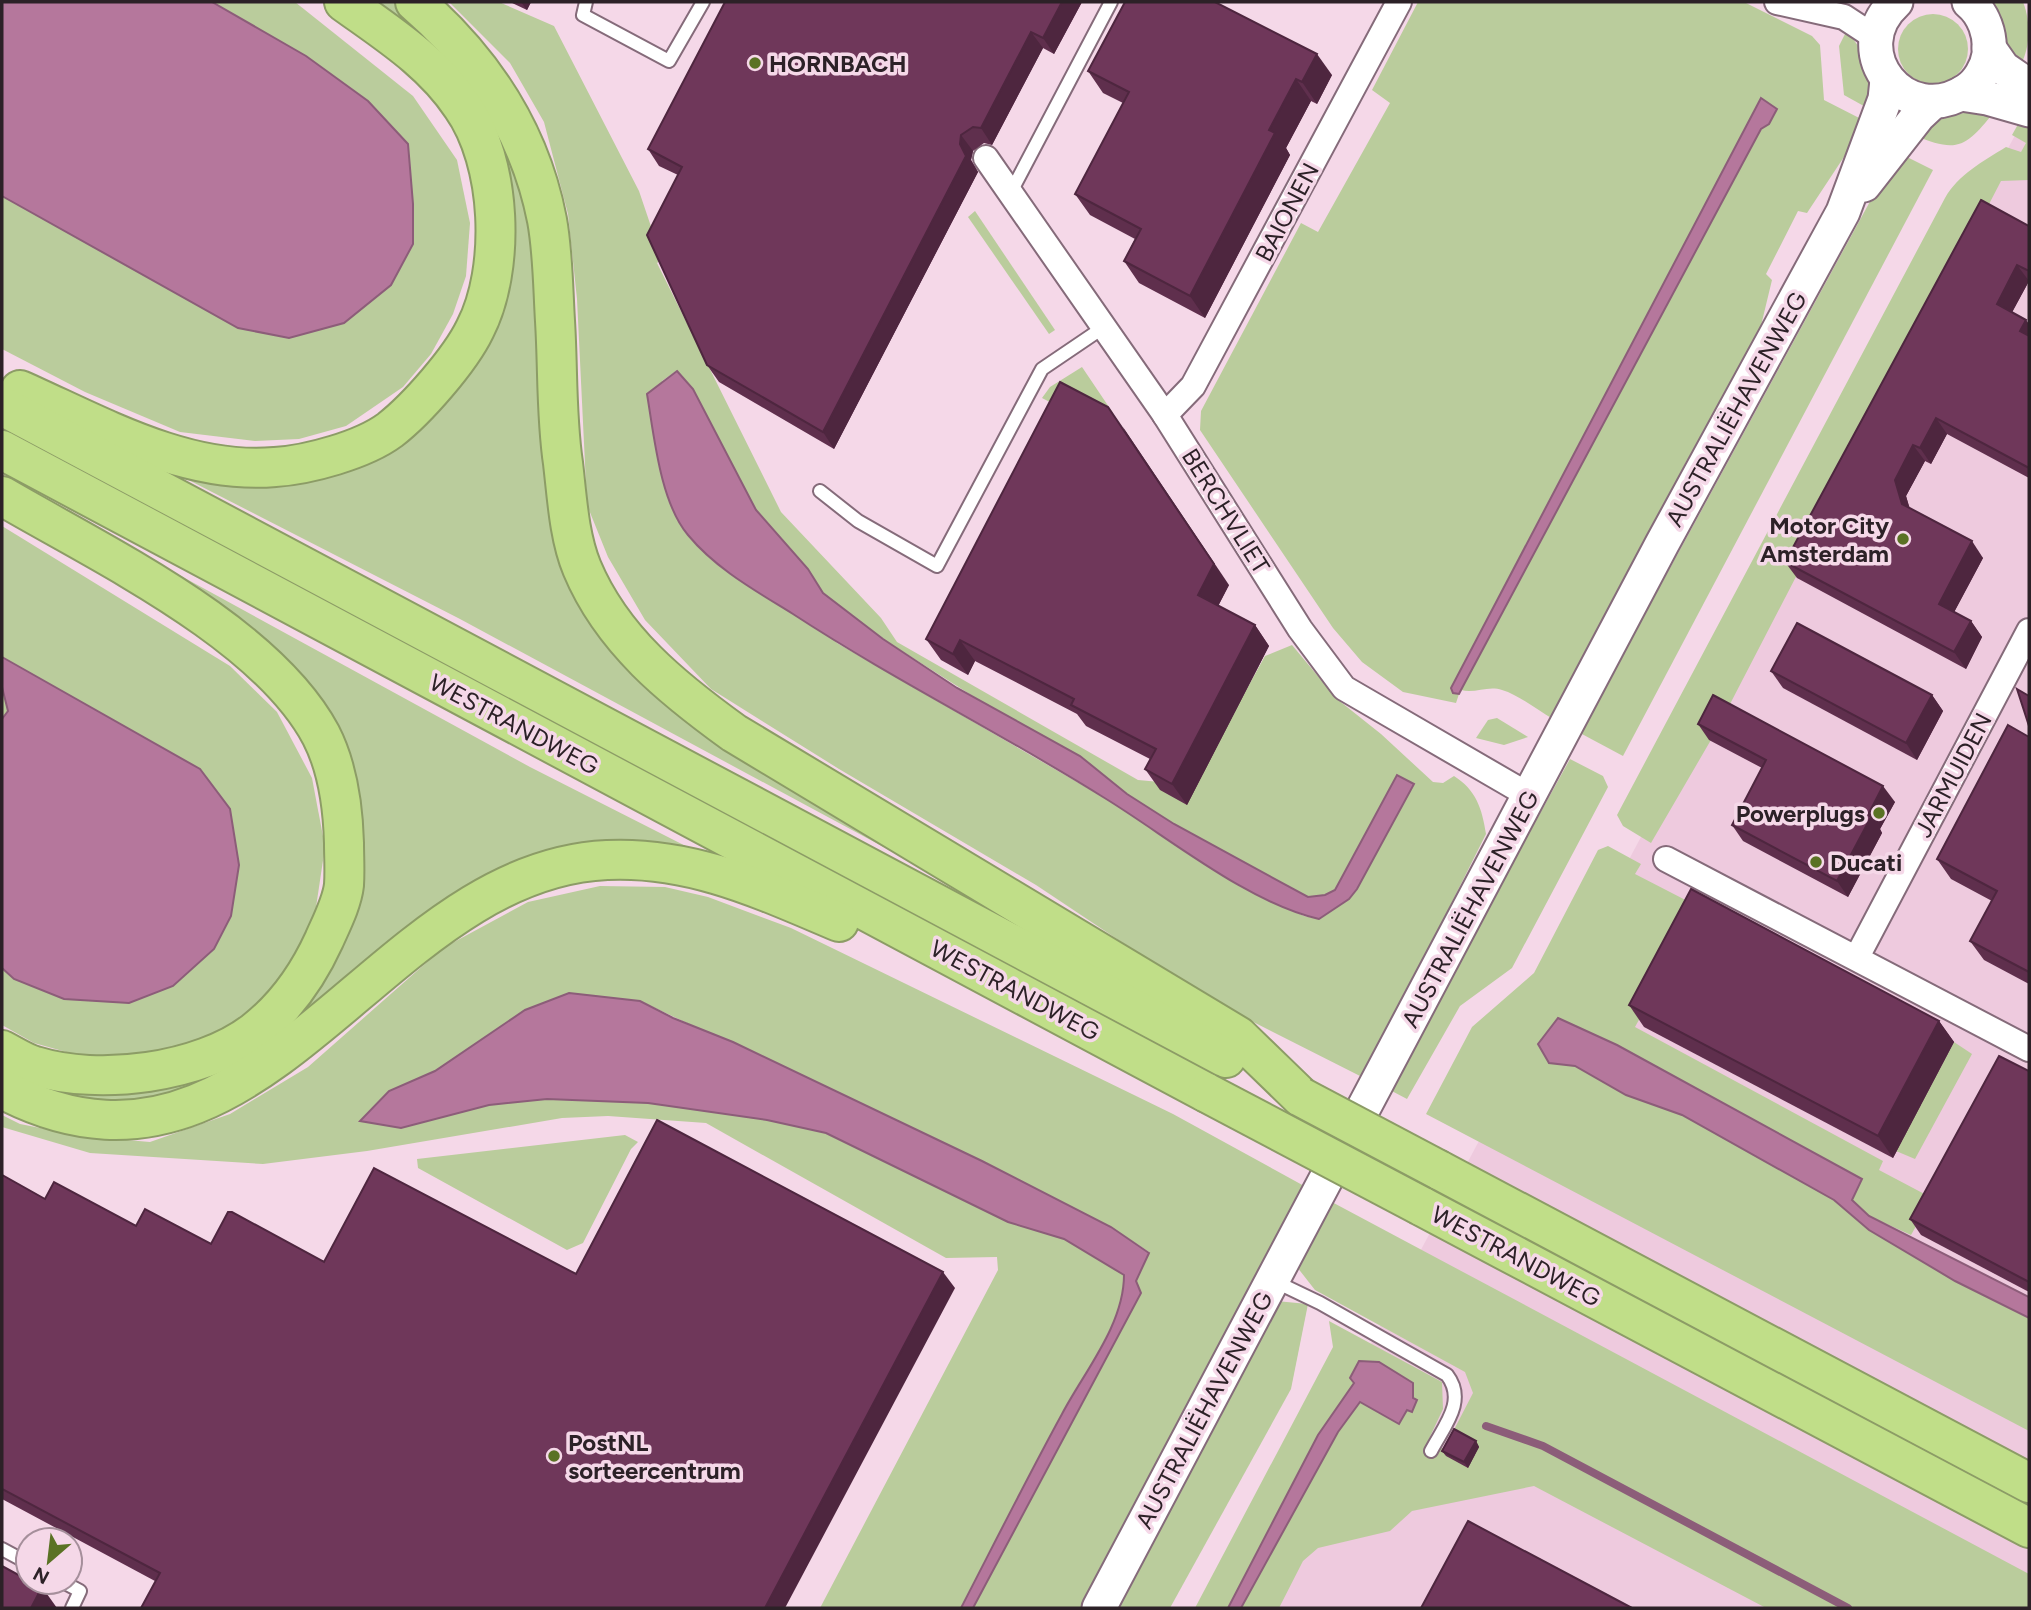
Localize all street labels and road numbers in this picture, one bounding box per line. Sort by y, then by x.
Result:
street label: BAIONEN [1249,158,1325,266]
street label: AUSTRALIËHAVENWEG [1659,287,1813,531]
street label: BERCHVLIET [1176,443,1276,579]
street label: WESTRANDWEG [425,667,603,781]
street label: JARMUIDEN [1908,708,1998,842]
street label: AUSTRALIËHAVENWEG [1395,786,1545,1032]
street label: WESTRANDWEG [926,933,1104,1047]
street label: WESTRANDWEG [1427,1199,1605,1313]
street label: AUSTRALIËHAVENWEG [1129,1287,1279,1533]

